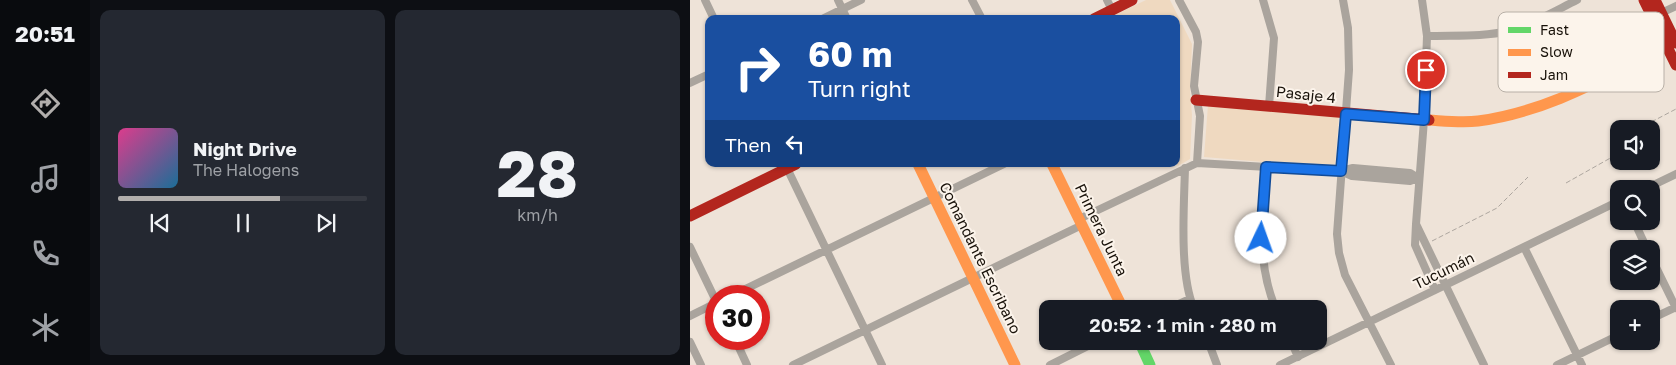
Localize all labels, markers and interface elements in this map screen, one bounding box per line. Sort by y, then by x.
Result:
legend [1498,12,1664,92]
text: 20:51 [15,20,75,47]
text: Fast [1540,21,1569,38]
text: 60 m [808,33,892,75]
icon: right [725,35,790,100]
text: Slow [1540,43,1573,60]
pin [1405,49,1447,91]
icon: arrive [1412,56,1440,84]
text: Jam [1540,66,1568,83]
text: Turn right [808,75,911,102]
street label: Pasaje 4 [1275,82,1337,106]
icon: directions [28,86,63,121]
map controls [1610,120,1660,350]
button: sound [1610,120,1660,170]
icon: left [781,130,809,158]
text: 28 [497,133,578,211]
text: Then [725,133,771,156]
text: Night Drive [193,137,297,160]
text: The Halogens [193,160,299,180]
icon: music [28,161,63,196]
street label: Comandante Escribano [936,179,1025,336]
street label: Primera Junta [1072,180,1132,279]
button: search [1610,180,1660,230]
text: km/h [517,205,558,225]
icon: previous [146,209,174,237]
icon: pause [229,209,257,237]
icon: next [312,209,340,237]
position arrow [1234,211,1286,263]
icon: phone [28,236,63,271]
button: layers [1610,240,1660,290]
street label: Tucumán [1410,248,1477,292]
speed limit sign: 30 [705,285,770,350]
button: + [1610,300,1660,350]
icon: climate [28,310,63,345]
text: 20:52 · 1 min · 280 m [1089,313,1277,336]

